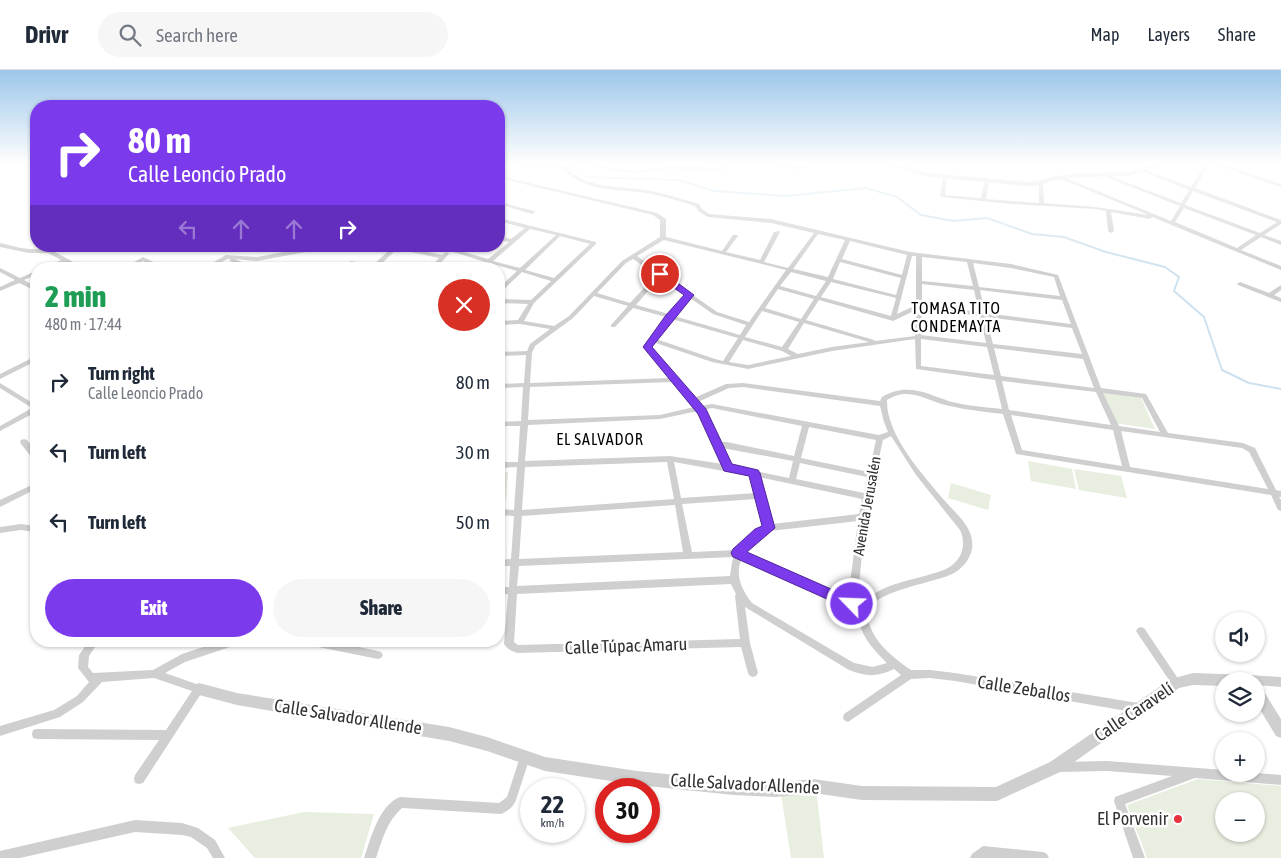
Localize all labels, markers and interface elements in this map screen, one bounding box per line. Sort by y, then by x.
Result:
search box [98,12,448,57]
text: Drivr [25,21,68,48]
icon: search [116,21,144,49]
text: Search here [156,24,238,46]
text: Map [1090,24,1119,45]
text: Layers [1147,24,1190,45]
text: Share [1218,24,1256,45]
icon: right [45,120,110,185]
text: 80 m [128,120,191,160]
text: Calle Leoncio Prado [128,161,286,187]
icon: left [174,215,202,243]
icon: ahead [227,215,255,243]
icon: ahead [280,215,308,243]
icon: right [333,215,361,243]
pin [639,253,681,295]
icon: arrive [646,260,674,288]
text: 2 min [45,279,106,313]
button: close [438,279,490,331]
district label: TOMASA TITO CONDEMAYTA [911,299,1001,335]
text: 480 m · 17:44 [45,315,122,333]
text: Turn right [88,362,155,384]
icon: right [45,368,73,396]
text: 80 m [456,371,490,393]
text: Calle Leoncio Prado [88,384,203,402]
district label: EL SALVADOR [556,430,644,448]
icon: left [45,438,73,466]
text: Turn left [88,441,146,463]
text: 30 m [456,441,490,463]
street label: Avenida Jerusalén [849,455,884,557]
icon: left [45,508,73,536]
text: Turn left [88,511,146,533]
text: 50 m [456,511,490,533]
position arrow [825,577,877,629]
button: Exit [45,579,263,637]
button: Share [273,579,490,637]
map controls [1215,612,1265,842]
button: sound [1215,612,1265,662]
street label: Calle Túpac Amaru [564,633,687,658]
street label: Calle Zeballos [976,671,1072,706]
button: layers [1215,672,1265,722]
street label: Calle Caravelí [1090,678,1177,746]
street label: Calle Salvador Allende [273,694,423,739]
button: + [1215,732,1265,782]
street label: Calle Salvador Allende [670,769,820,798]
speed limit sign: 30 [595,778,660,843]
text: 22 [541,790,564,818]
button: − [1215,792,1265,842]
place label: El Porvenir [1097,808,1169,829]
marker: El Porvenir [1172,813,1184,825]
text: km/h [541,816,564,830]

